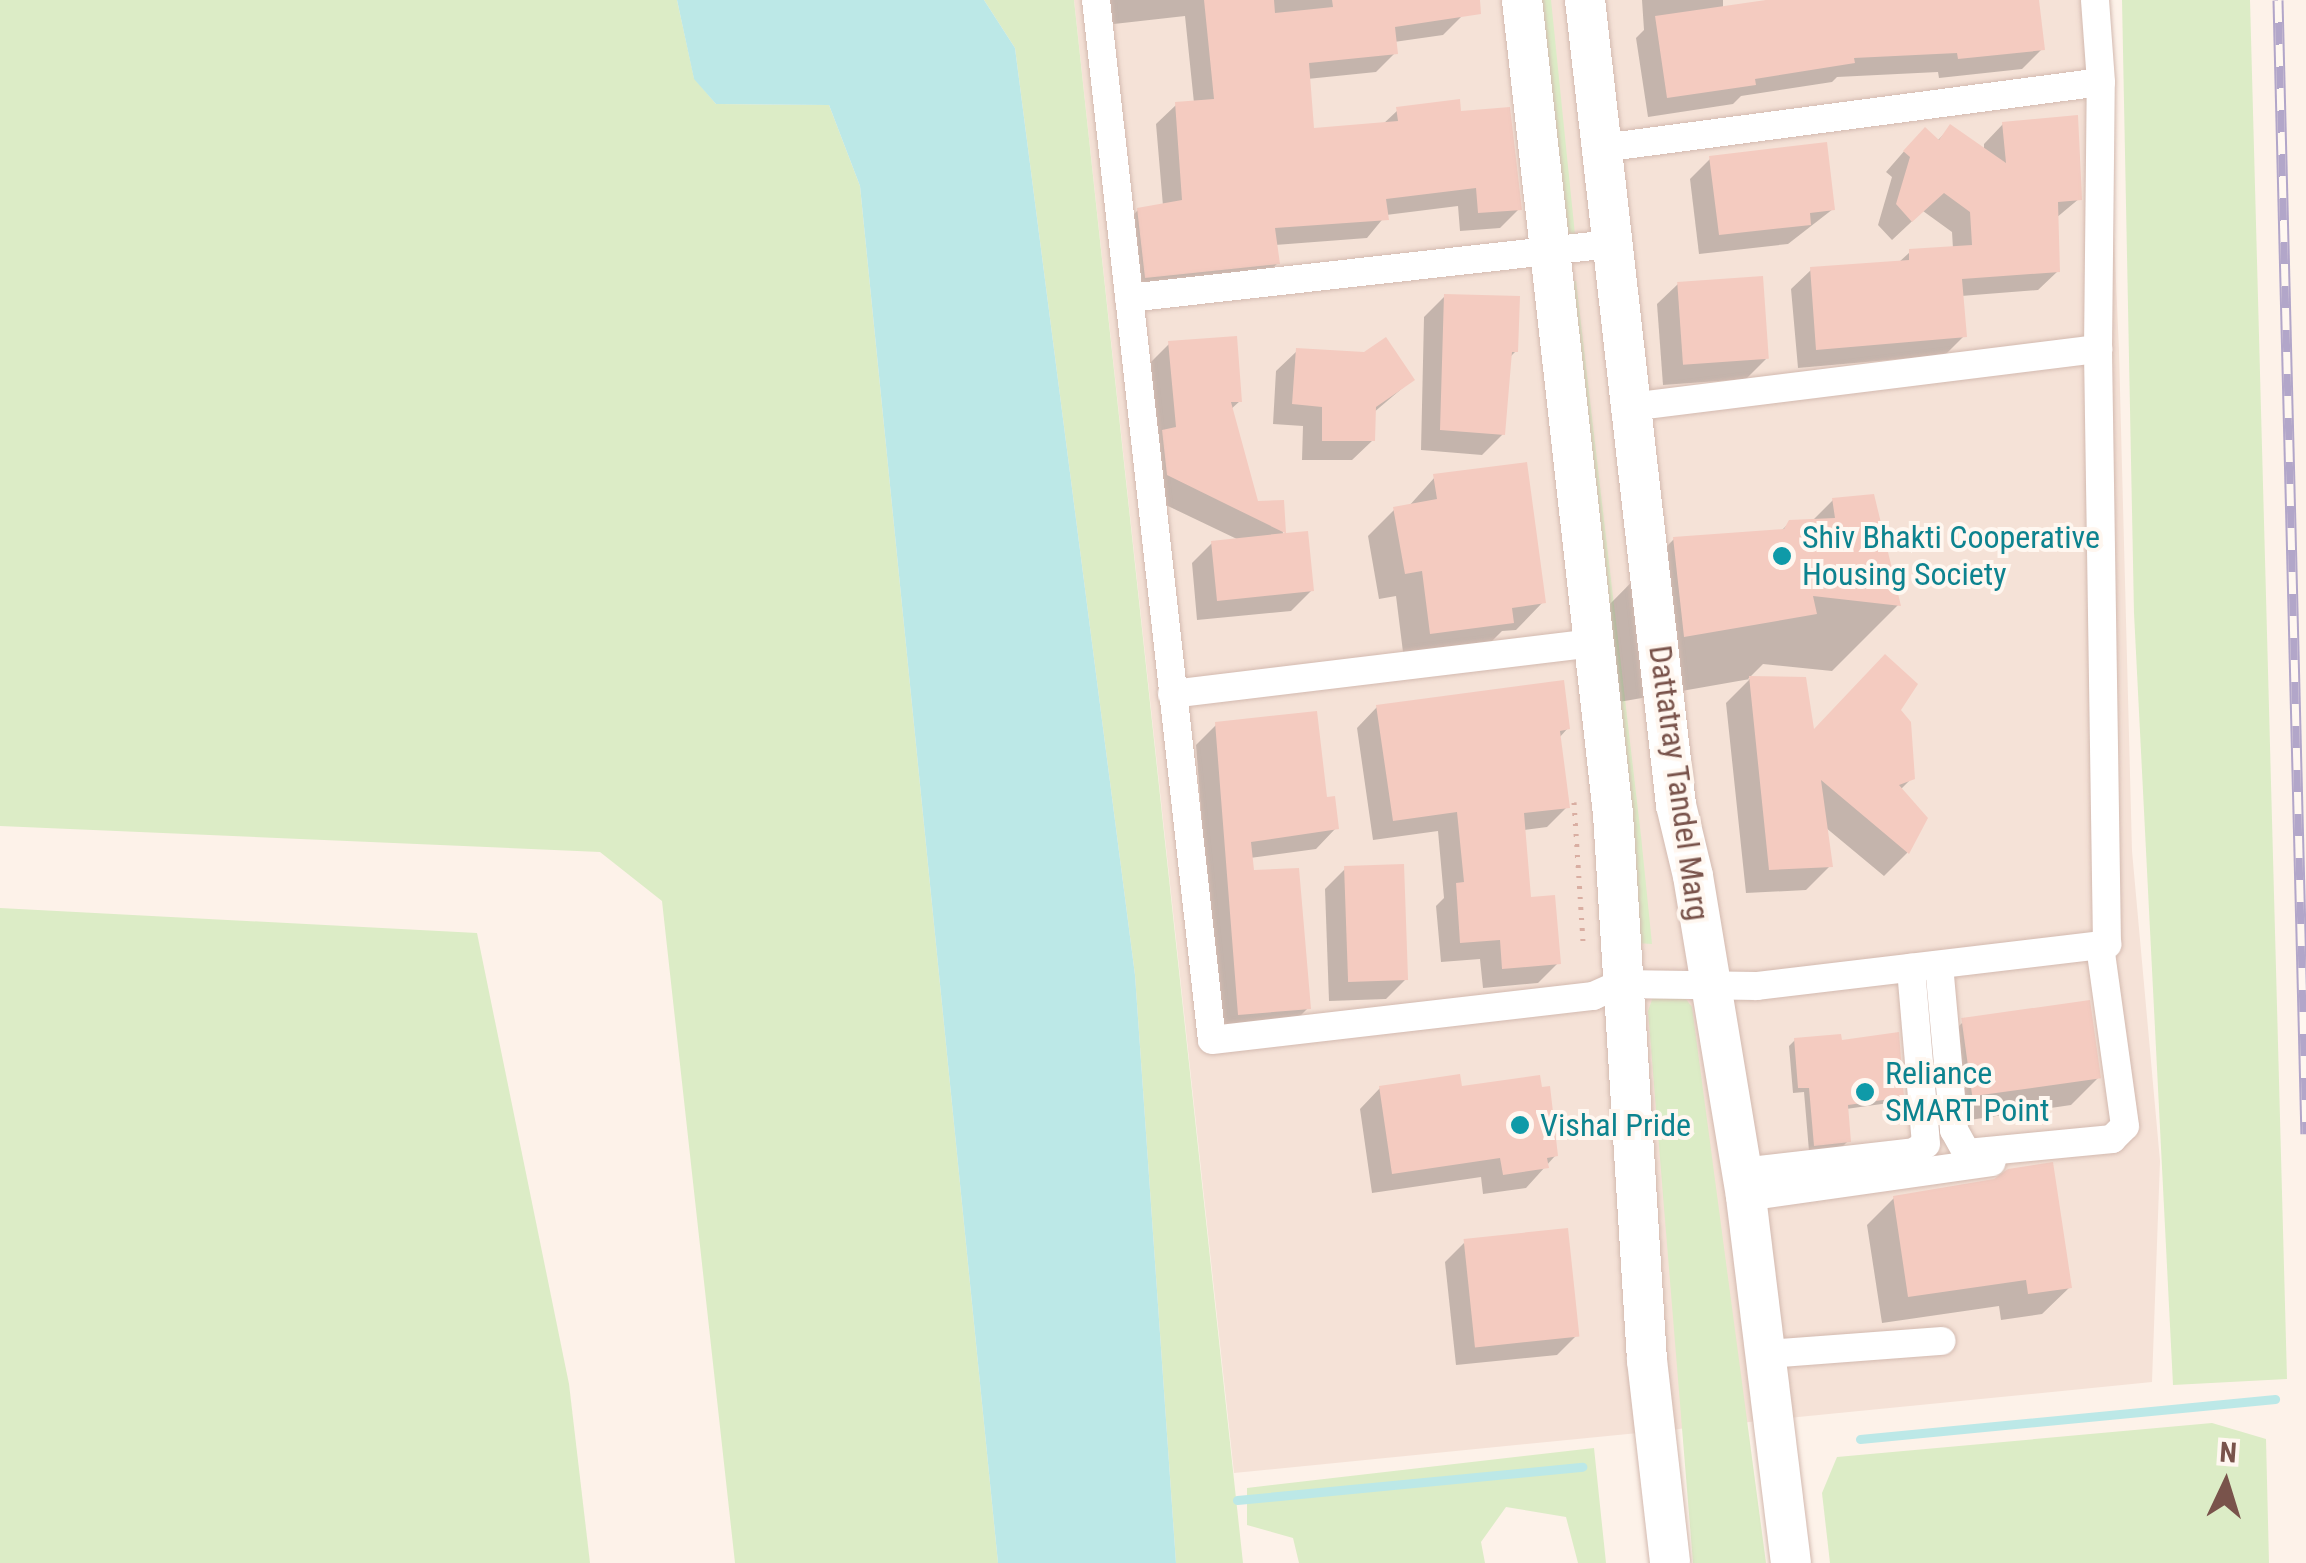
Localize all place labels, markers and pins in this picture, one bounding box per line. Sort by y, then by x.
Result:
place label: Shiv Bhakti Cooperative Housing Society [1802,519,2100,594]
marker: Shiv Bhakti Cooperative Housing Society [1771,545,1793,567]
place label: Reliance SMART Point [1885,1055,2050,1130]
marker: Reliance SMART Point [1854,1081,1876,1103]
place label: Vishal Pride [1540,1106,1691,1144]
marker: Vishal Pride [1509,1114,1531,1136]

